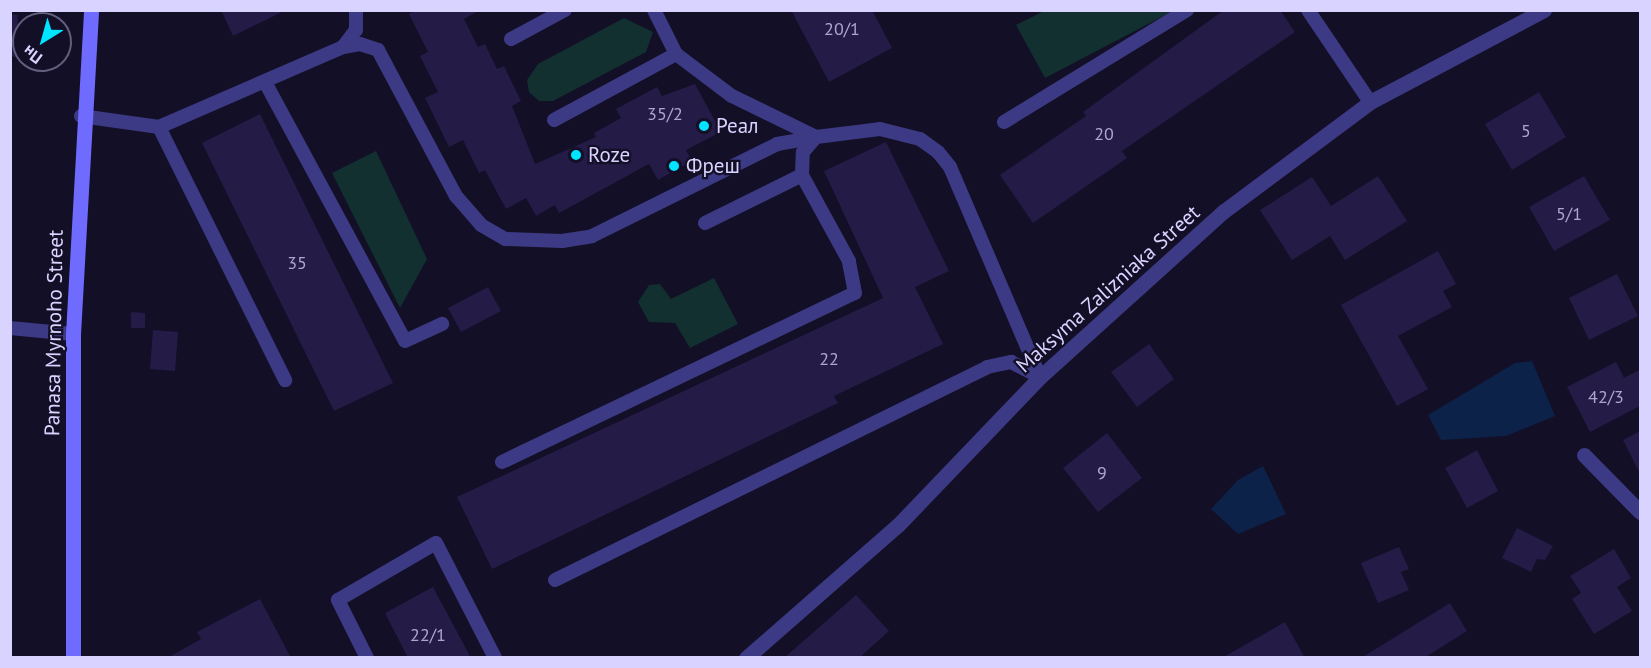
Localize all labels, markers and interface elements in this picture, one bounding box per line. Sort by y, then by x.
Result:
north arrow [12,12,72,72]
house number: 20/1 [824,18,860,40]
text: Пн [19,41,46,68]
house number: 35/2 [647,103,683,125]
place label: Реал [716,113,759,139]
marker: Реал [697,119,711,133]
house number: 5 [1521,120,1531,142]
house number: 20 [1094,123,1114,145]
place label: Roze [588,142,630,168]
marker: Roze [569,148,583,162]
place label: Фреш [686,153,740,179]
marker: Фреш [667,159,681,173]
street label: Maksyma Zalizniaka Street [1011,200,1205,378]
house number: 5/1 [1556,203,1582,225]
street label: Panasa Myrnoho Street [40,230,68,436]
house number: 35 [287,252,307,274]
house number: 22 [819,348,839,370]
house number: 42/3 [1588,386,1624,408]
house number: 9 [1097,462,1107,484]
house number: 22/1 [410,624,446,646]

